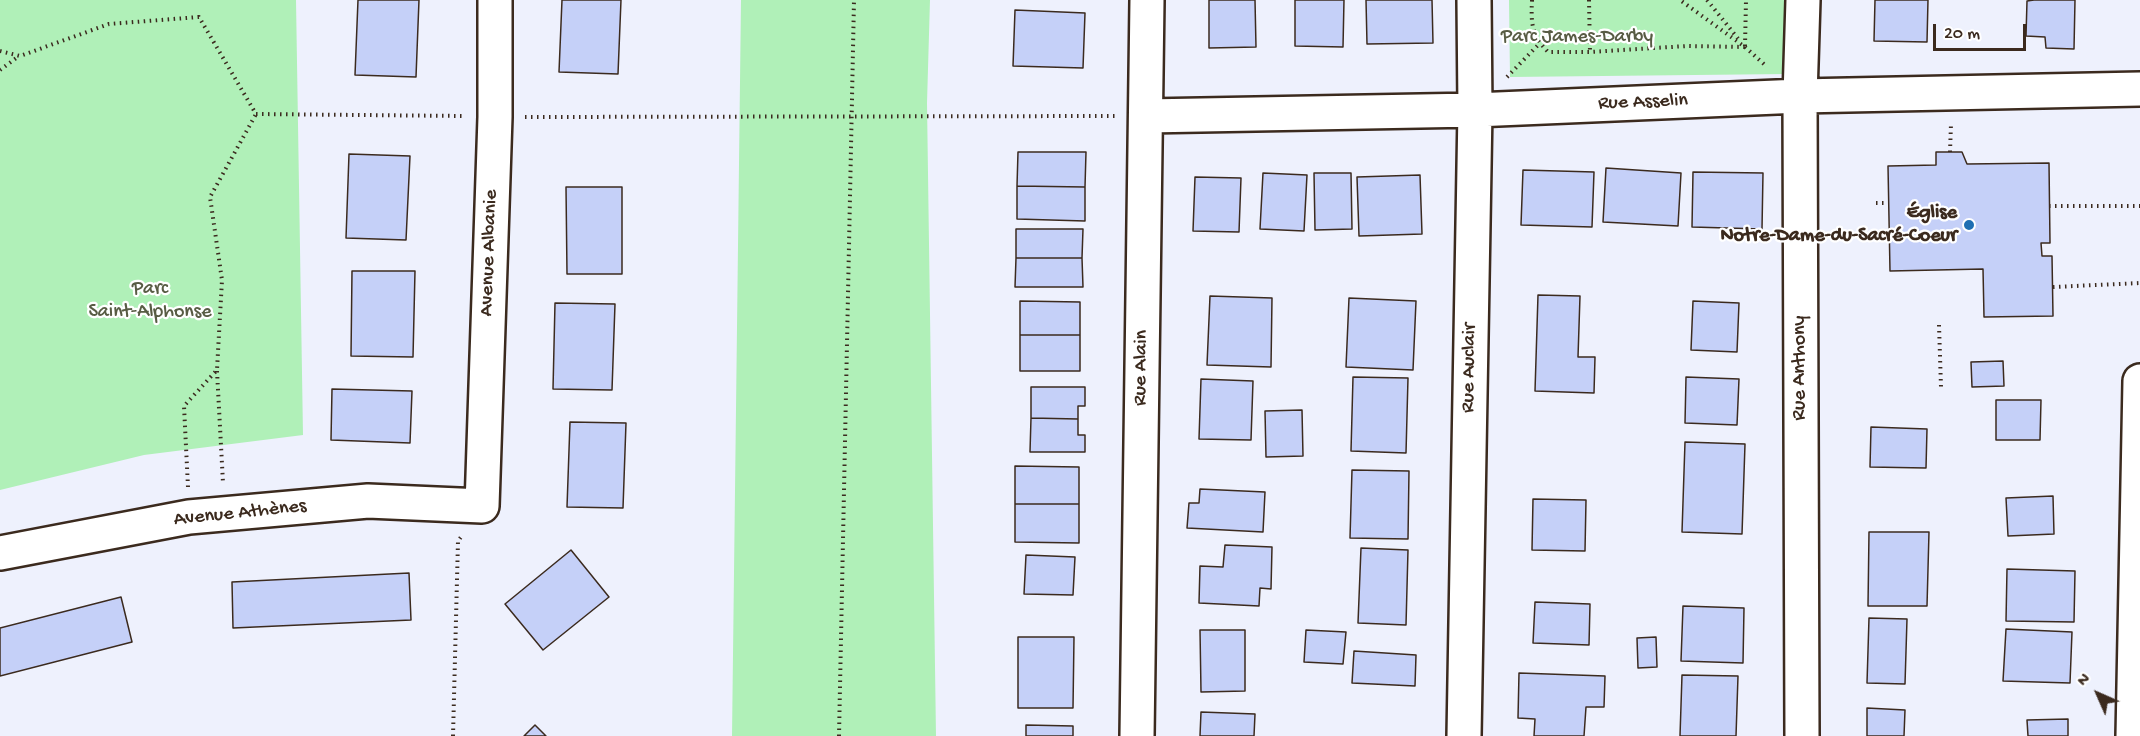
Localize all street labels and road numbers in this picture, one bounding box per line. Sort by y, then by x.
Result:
street label: Rue Asselin [1598,89,1688,117]
street label: Avenue Albanie [476,189,504,317]
street label: Rue Anthony [1789,316,1813,420]
street label: Rue Auclair [1457,323,1483,413]
street label: Rue Alain [1129,330,1155,406]
street label: Avenue Athènes [173,495,307,533]

